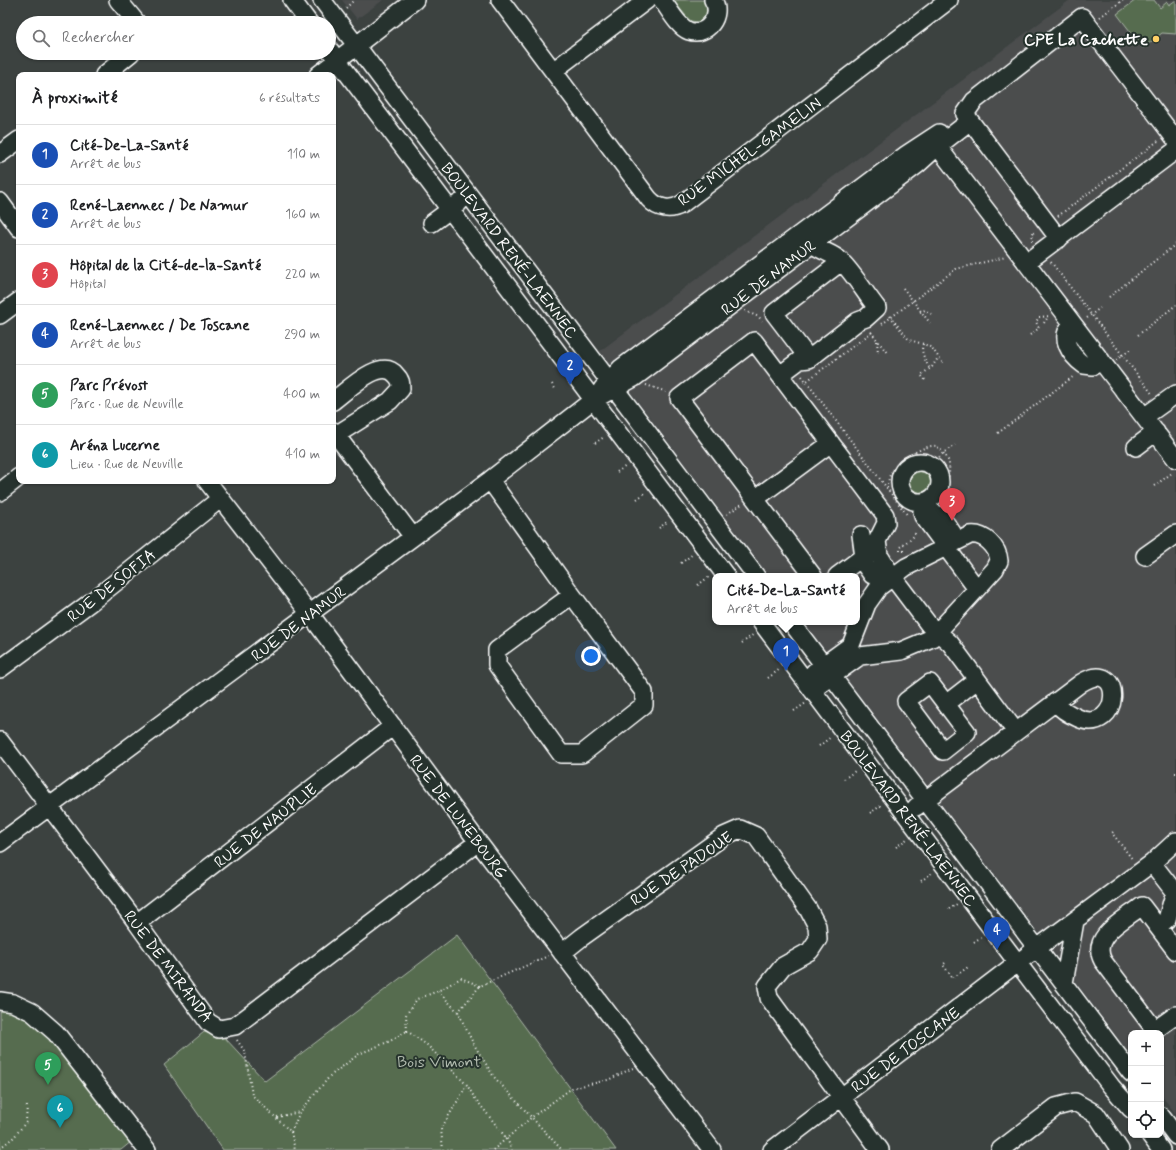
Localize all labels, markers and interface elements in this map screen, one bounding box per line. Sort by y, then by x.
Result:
search box [16,16,336,60]
icon: search [30,27,52,49]
text: Rechercher [62,28,135,48]
place label: CPE La Cachette [1024,30,1148,51]
marker: CPE La Cachette [1151,34,1161,44]
text: À proximité [32,87,117,109]
text: 6 résultats [259,90,320,107]
street label: RUE MICHEL-GAMELIN [674,93,826,211]
text: Cité-De-La-Santé [70,136,189,156]
text: 1 [42,146,48,163]
text: 110 m [287,146,320,163]
text: Arrêt de bus [70,156,141,173]
street label: BOULEVARD RENÉ-LAENNEC [436,159,582,343]
text: René-Laennec / De Namur [70,196,248,216]
text: 2 [42,206,48,223]
text: 160 m [285,206,320,223]
text: Arrêt de bus [70,216,141,233]
street label: RUE DE NAMUR [717,236,821,321]
text: Hôpital de la Cité-de-la-Santé [70,256,261,276]
text: 3 [42,266,48,283]
text: 220 m [285,266,320,283]
text: Hôpital [70,276,106,293]
text: René-Laennec / De Toscane [70,316,250,336]
text: 4 [41,326,49,343]
text: 290 m [284,326,320,343]
text: Arrêt de bus [70,336,141,353]
pin: 2 [557,352,583,385]
text: Parc Prévost [70,376,148,396]
text: 5 [41,386,49,403]
text: 400 m [283,386,320,403]
text: Parc · Rue de Neuville [70,396,184,413]
text: Aréna Lucerne [70,436,160,456]
text: 6 [42,446,48,463]
text: 410 m [285,446,320,463]
text: Lieu · Rue de Neuville [70,456,183,473]
pin: 3 [939,488,965,521]
street label: RUE DE SOFIA [63,545,161,628]
popup [712,573,860,625]
text: Cité-De-La-Santé [727,581,845,601]
street label: RUE DE NAMUR [247,582,351,667]
text: Arrêt de bus [727,601,798,618]
pin: 1 [773,638,799,671]
your location [581,646,601,666]
street label: BOULEVARD RENÉ-LAENNEC [835,727,981,911]
street label: RUE DE LUNEBOURG [404,751,511,883]
street label: RUE DE NAUPLIE [210,779,322,873]
street label: RUE DE PADOUE [627,827,737,911]
street label: RUE DE MIRANDA [119,907,217,1027]
pin: 4 [984,917,1010,950]
street label: RUE DE TOSCANE [847,1002,965,1098]
map controls [1128,1030,1164,1138]
button: + [1128,1030,1164,1066]
pin: 5 [35,1052,61,1085]
park label: Bois Vimont [397,1052,481,1073]
button: − [1128,1066,1164,1102]
pin: 6 [47,1095,73,1128]
button: locate [1128,1102,1164,1138]

